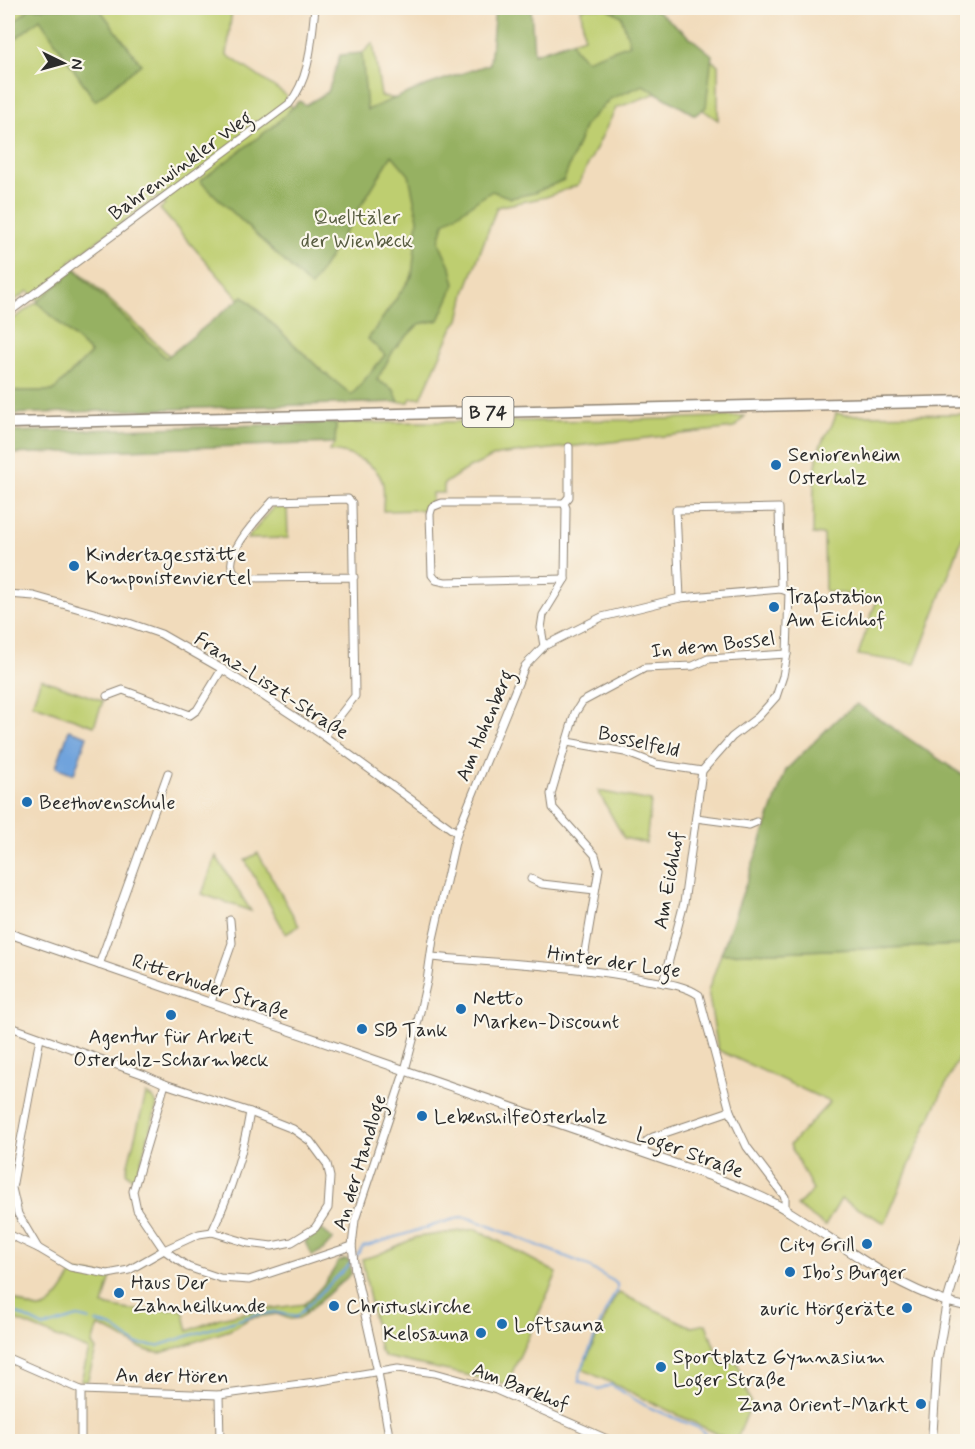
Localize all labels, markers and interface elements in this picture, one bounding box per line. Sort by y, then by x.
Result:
north arrow [33,33,93,93]
text: N [66,58,87,70]
street label: Bahrenwinkler Weg [104,105,259,229]
park label: Quelltäler der Wienbeck [301,205,413,255]
road number: B 74 [462,397,514,427]
place label: Seniorenheim Osterholz [788,442,901,492]
marker: Seniorenheim Osterholz [769,458,783,472]
place label: Kindertagesstätte Komponistenviertel [86,542,252,592]
marker: Kindertagesstätte Komponistenviertel [67,559,81,573]
place label: Trafostation Am Eichhof [786,584,885,634]
marker: Trafostation Am Eichhof [767,600,781,614]
street label: Franz-Liszt-Straße [189,626,354,747]
street label: In dem Bossel [650,626,777,665]
street label: Am Hohenberg [450,666,523,786]
street label: Bosselfeld [595,720,682,765]
place label: Beethovenschule [39,790,176,817]
marker: Beethovenschule [20,795,34,809]
street label: Am Eichhof [648,829,691,931]
street label: Hinter der Loge [545,940,682,987]
street label: Ritterhuder Straße [128,948,293,1027]
place label: Netto Marken-Discount [473,986,619,1036]
marker: Netto Marken-Discount [454,1002,468,1016]
marker: Agentur für Arbeit Osterholz-Scharmbeck [164,1008,178,1022]
place label: SB Tank [374,1017,448,1044]
marker: SB Tank [355,1022,369,1036]
place label: Agentur für Arbeit Osterholz-Scharmbeck [73,1024,269,1074]
street label: An der Handloge [327,1091,396,1234]
place label: LebenshilfeOsterholz [434,1104,608,1131]
marker: LebenshilfeOsterholz [415,1109,429,1123]
street label: Loger Straße [631,1121,747,1187]
place label: City Grill [779,1232,855,1259]
marker: City Grill [860,1237,874,1251]
place label: Ibo’s Burger [802,1260,907,1287]
marker: Ibo’s Burger [783,1265,797,1279]
place label: Haus Der Zahnheilkunde [131,1270,266,1320]
marker: Haus Der Zahnheilkunde [112,1286,126,1300]
place label: Christuskirche [346,1294,472,1321]
place label: auric Hörgeräte [760,1296,895,1325]
marker: Christuskirche [327,1299,341,1313]
marker: auric Hörgeräte [900,1301,914,1315]
place label: Loftsauna [514,1312,604,1339]
marker: Loftsauna [495,1317,509,1331]
place label: Kelosauna [383,1321,469,1348]
marker: Kelosauna [474,1326,488,1340]
place label: Sportplatz Gymnasium Loger Straße [673,1344,885,1396]
street label: Am Barkhof [468,1357,573,1418]
marker: Sportplatz Gymnasium Loger Straße [654,1360,668,1374]
street label: An der Hören [115,1362,229,1391]
place label: Zana Orient-Markt [737,1392,909,1419]
marker: Zana Orient-Markt [914,1397,928,1411]

